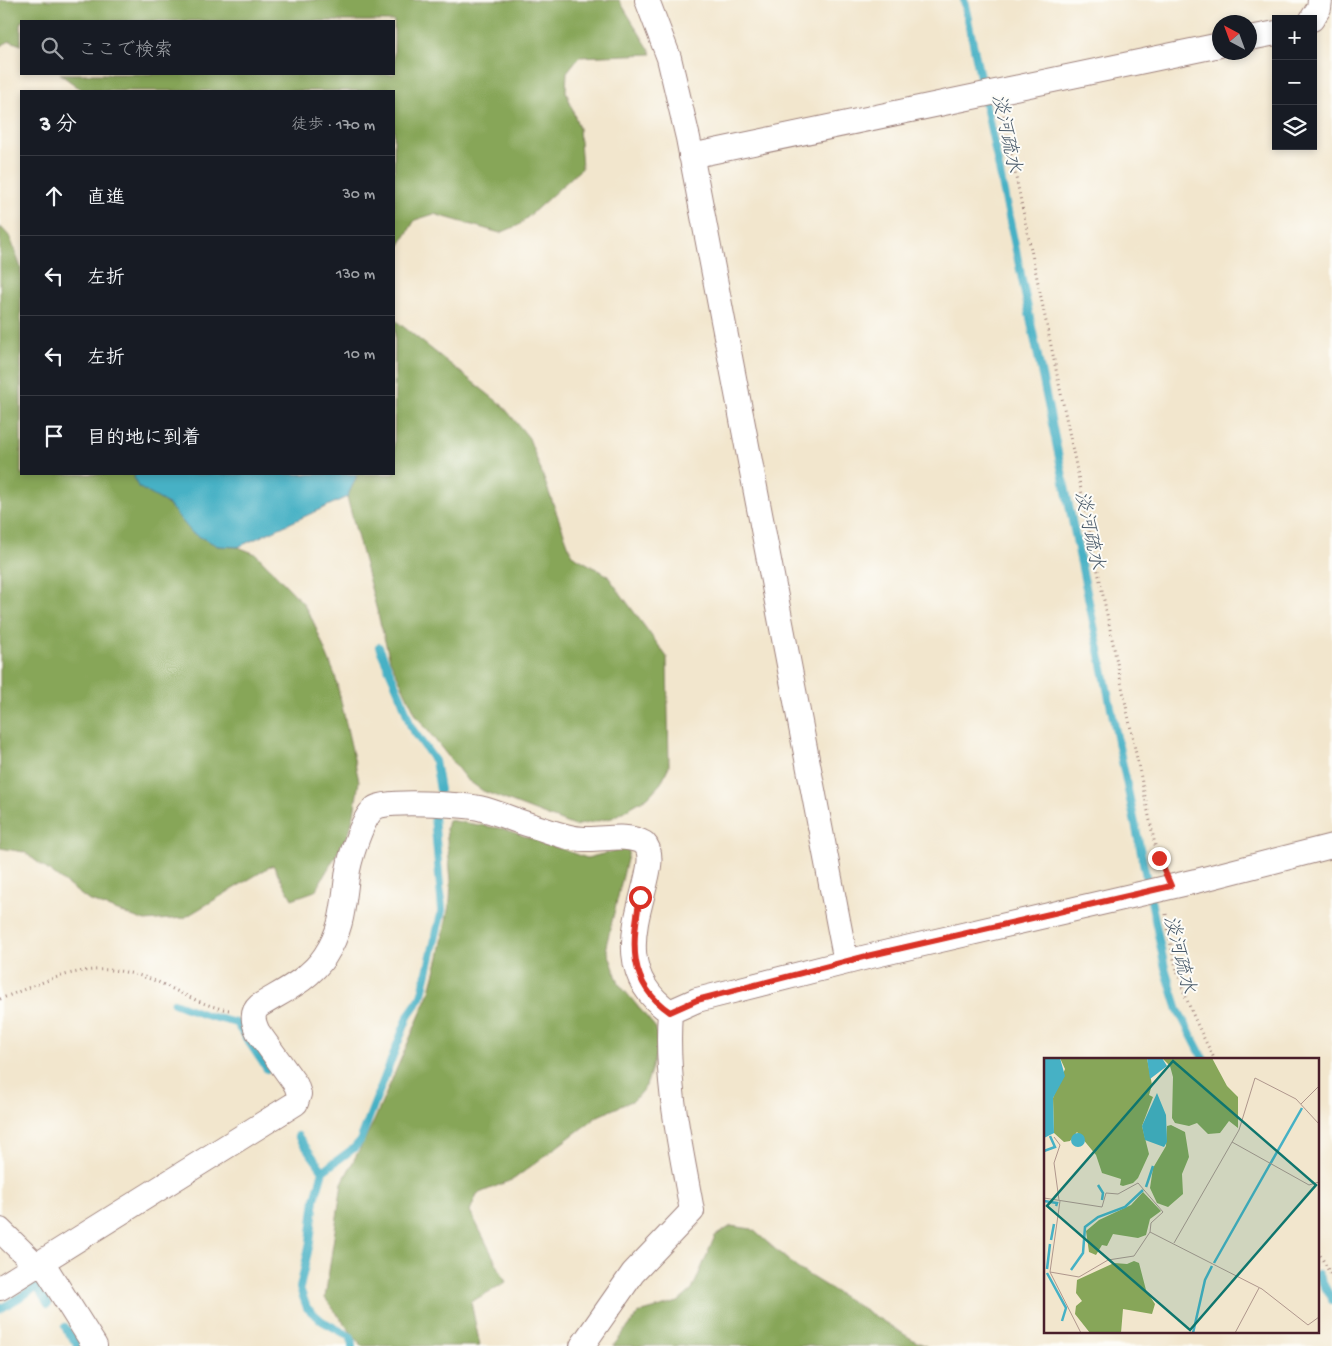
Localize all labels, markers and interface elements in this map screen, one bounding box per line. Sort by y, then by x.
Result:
north arrow [1212,15,1257,60]
map controls [1272,15,1317,150]
button: + [1272,15,1317,60]
search box [20,20,395,75]
icon: search [38,34,66,62]
text: ここで検索 [78,40,173,63]
button: − [1272,60,1317,105]
water label: 淡河疏水 [985,92,1026,175]
button: layers [1272,105,1317,150]
text: 3 分 [40,114,77,139]
text: 徒歩 · 170 m [291,117,375,136]
icon: ahead [40,182,68,210]
text: 30 m [342,186,375,205]
text: 直進 [87,188,125,211]
icon: left [40,262,68,290]
text: 130 m [336,266,375,285]
text: 左折 [87,268,125,291]
icon: left [40,342,68,370]
text: 10 m [344,346,375,365]
text: 左折 [87,348,125,371]
icon: arrive [40,422,68,450]
text: 目的地に到着 [87,428,201,451]
water label: 淡河疏水 [1068,489,1109,572]
route end [1148,847,1171,870]
route start [629,886,652,909]
water label: 淡河疏水 [1157,913,1200,996]
inset map [1044,1058,1320,1334]

